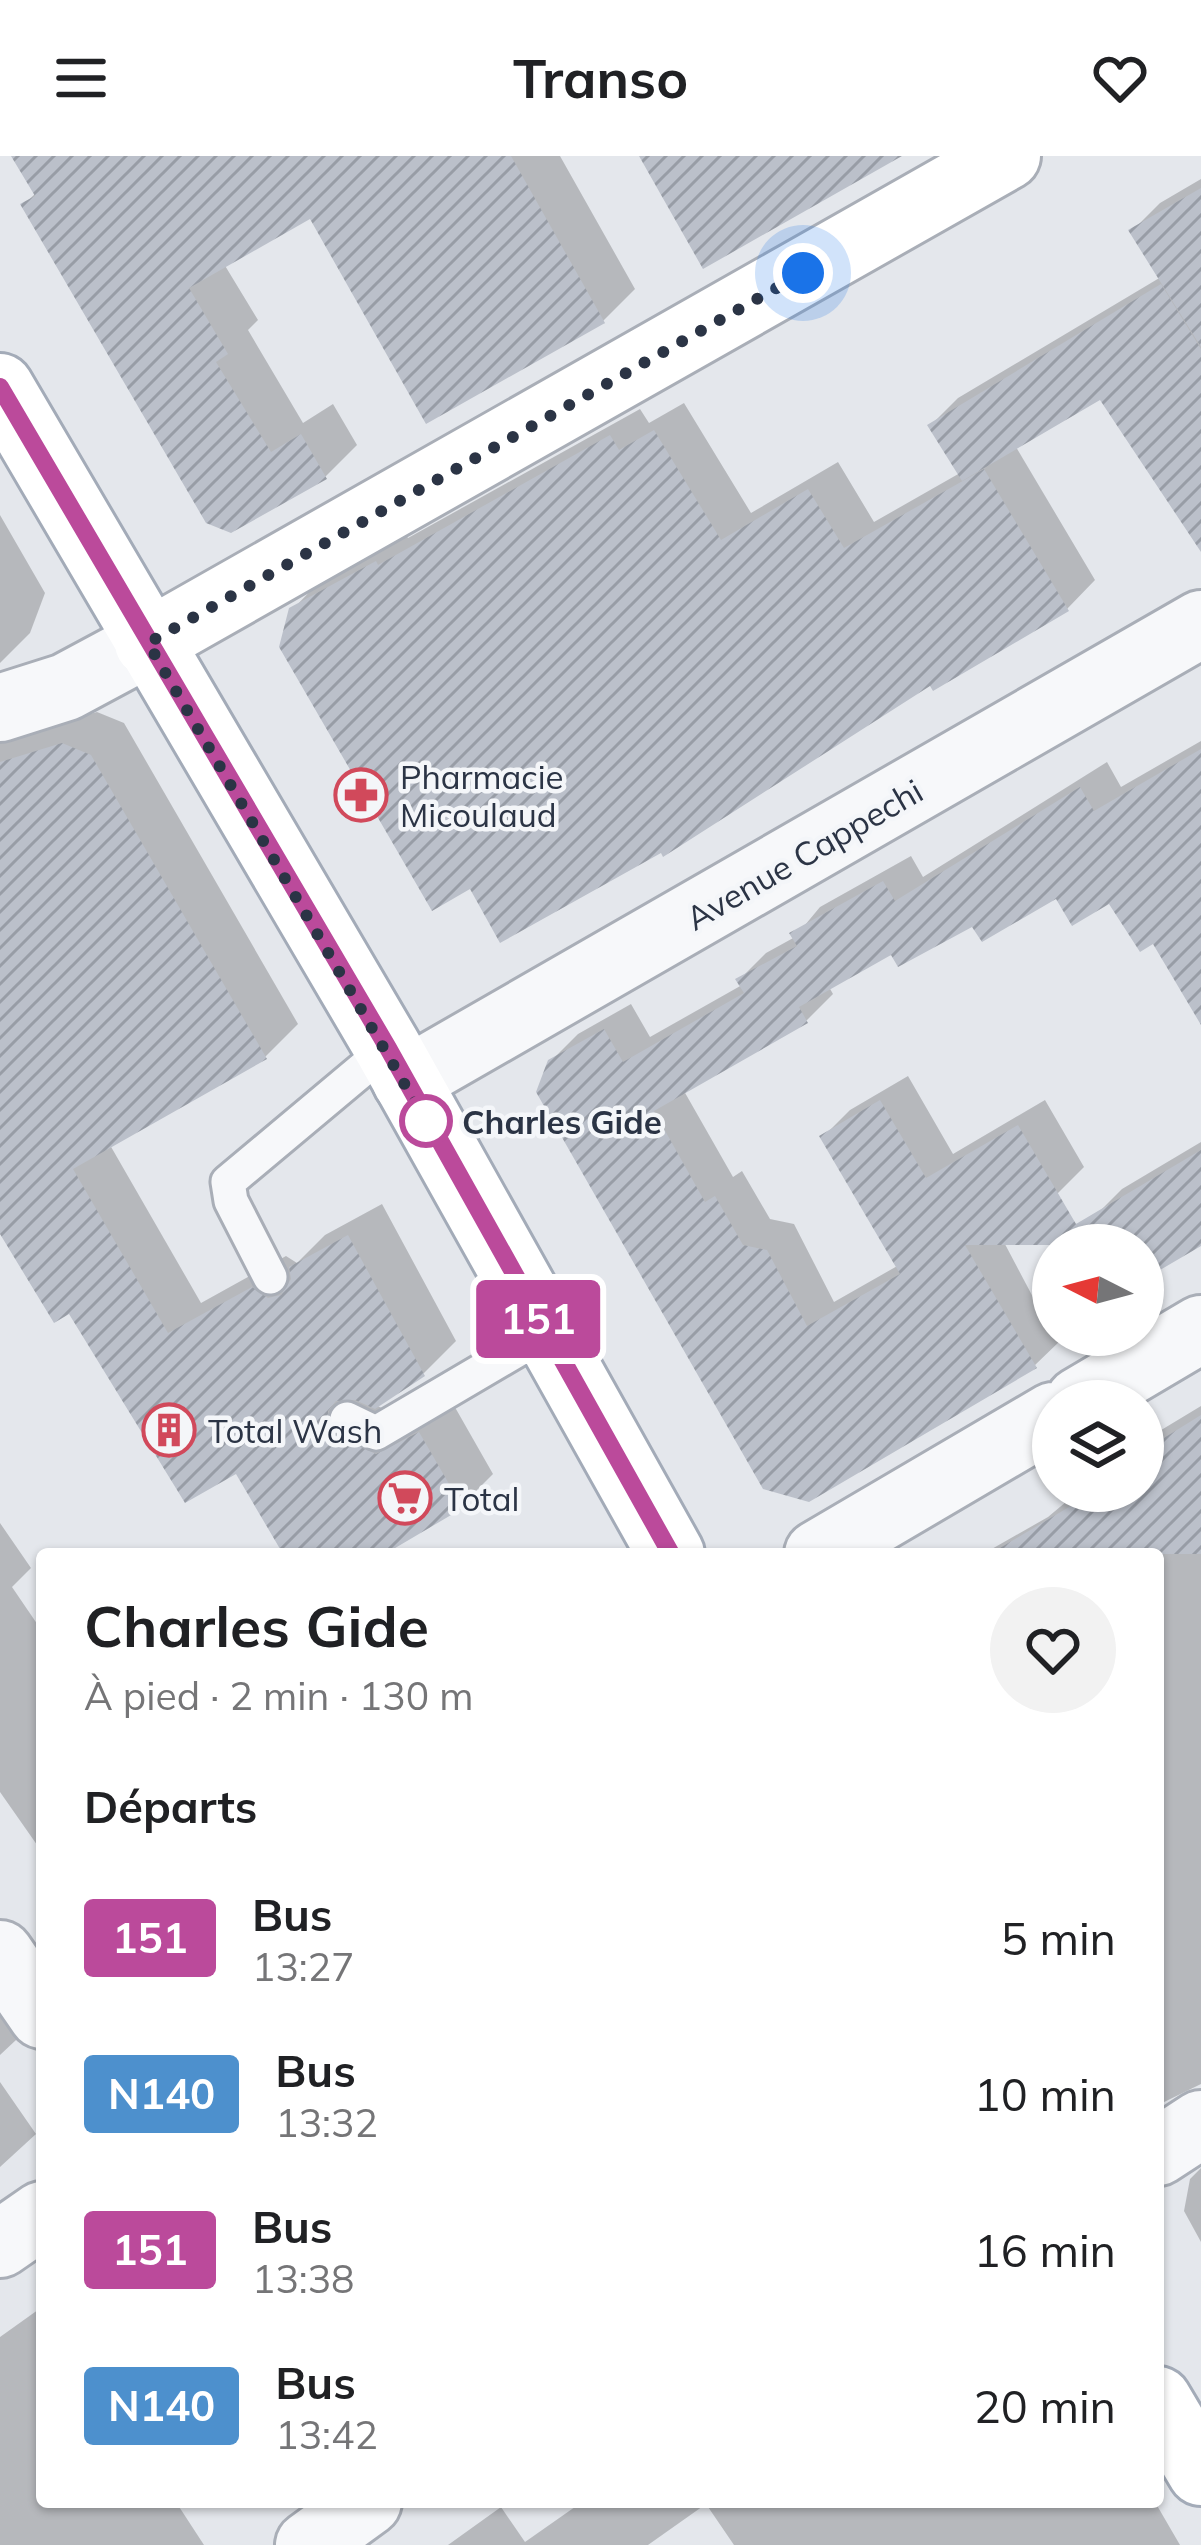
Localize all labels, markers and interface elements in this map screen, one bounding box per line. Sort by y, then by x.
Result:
text: Transo [513,44,688,112]
icon: menu [48,45,114,111]
icon: heart [1087,45,1153,111]
your location [773,243,833,303]
place label: Pharmacie Micoulaud [400,756,564,835]
pharmacy icon: Pharmacie Micoulaud [333,767,389,823]
street label: Avenue Cappechi [678,770,930,938]
marker: Charles Gide [401,1096,451,1146]
place label: Charles Gide [462,1101,662,1142]
north arrow [1032,1224,1164,1356]
map controls [1032,1224,1164,1512]
line badge: 151 [469,1280,607,1358]
text: 151 [500,1292,576,1345]
button: layers [1032,1380,1164,1512]
building icon: Total Wash [141,1402,197,1458]
place label: Total Wash [208,1410,382,1451]
supermarket icon: Total [377,1470,433,1526]
place label: Total [444,1478,519,1519]
button: heart [990,1587,1116,1713]
text: Charles Gide [84,1590,429,1661]
text: À pied · 2 min · 130 m [84,1671,473,1720]
text: Départs [84,1778,257,1834]
text: Bus [252,1886,332,1942]
text: 5 min [1001,1910,1116,1966]
text: 151 [112,1911,188,1964]
text: 13:27 [252,1942,355,1991]
text: Bus [275,2042,356,2098]
text: 10 min [974,2066,1116,2122]
text: N140 [108,2067,215,2120]
text: 13:32 [275,2098,378,2147]
text: Bus [252,2198,332,2254]
text: 16 min [974,2222,1116,2278]
text: 151 [112,2223,188,2276]
text: 13:38 [252,2254,355,2303]
text: Bus [275,2354,356,2410]
text: 20 min [974,2378,1116,2434]
text: N140 [108,2379,215,2432]
text: 13:42 [275,2410,378,2459]

